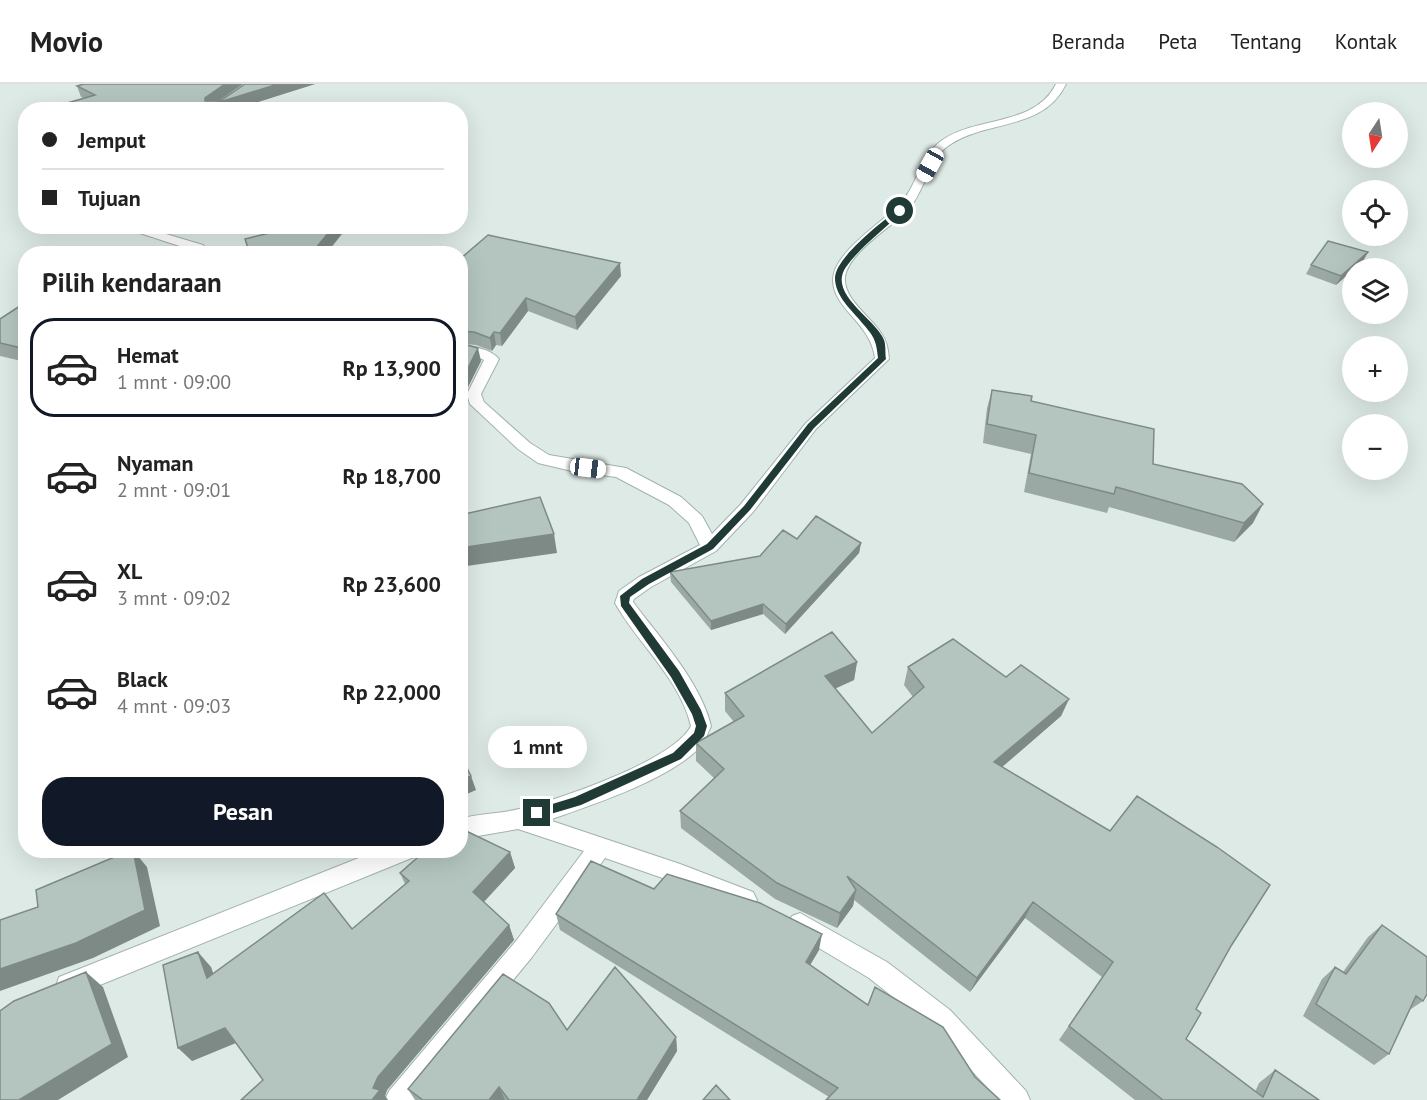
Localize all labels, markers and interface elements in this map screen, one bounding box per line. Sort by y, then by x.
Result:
text: Movio [30,23,103,60]
text: Beranda [1052,28,1125,55]
text: Peta [1158,28,1197,55]
text: Tentang [1230,28,1302,55]
text: Kontak [1335,28,1397,55]
north arrow [1342,102,1408,168]
map controls [1342,102,1408,480]
text: Jemput [78,126,146,154]
car [913,145,947,185]
button: locate [1342,180,1408,246]
text: Tujuan [78,184,141,212]
route start [886,197,913,224]
button: layers [1342,258,1408,324]
text: Pilih kendaraan [42,265,222,299]
button: + [1342,336,1408,402]
icon: car [45,341,99,395]
text: Hemat [117,341,179,369]
text: Rp 13,900 [342,354,441,382]
text: 1 mnt · 09:00 [117,369,231,395]
button: − [1342,414,1408,480]
icon: car [45,449,99,503]
text: Nyaman [117,449,194,477]
car [569,457,607,479]
text: Rp 18,700 [342,462,441,490]
text: 2 mnt · 09:01 [117,477,231,503]
icon: car [45,557,99,611]
text: XL [117,557,142,585]
text: Rp 23,600 [342,570,441,598]
text: 3 mnt · 09:02 [117,585,231,611]
icon: car [45,665,99,719]
text: Black [117,665,168,693]
text: Rp 22,000 [342,678,441,706]
text: 4 mnt · 09:03 [117,693,231,719]
callout: 1 mnt [488,726,586,768]
text: 1 mnt [512,734,563,760]
button: Pesan [42,777,444,846]
route end [523,799,550,826]

